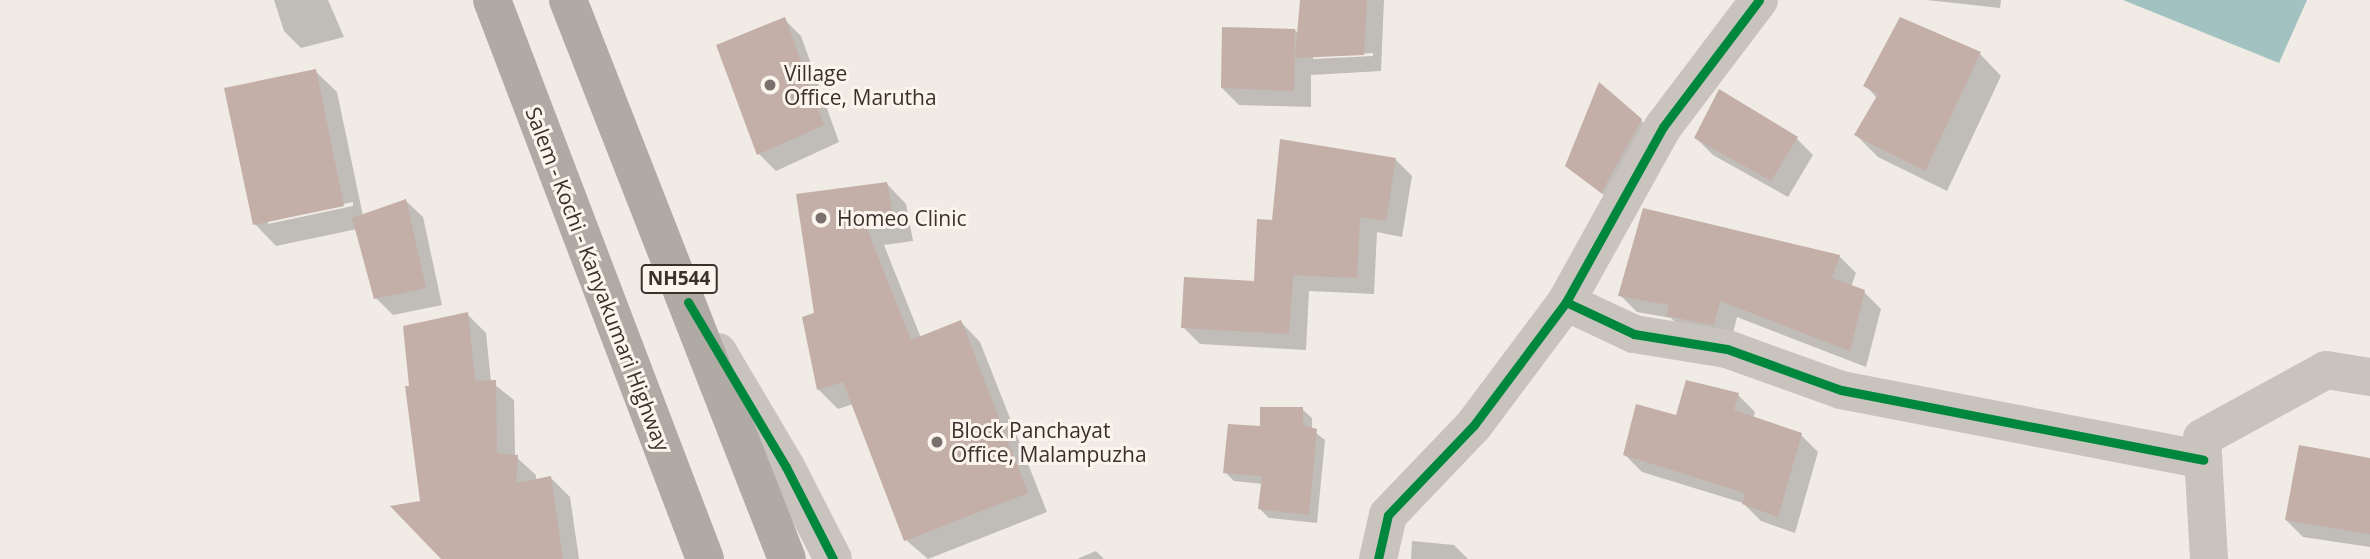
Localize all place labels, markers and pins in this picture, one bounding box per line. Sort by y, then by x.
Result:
place label: Village Office, Marutha [784,60,937,110]
marker: Village Office, Marutha [762,77,778,93]
place label: Homeo Clinic [837,205,967,231]
marker: Homeo Clinic [811,208,831,228]
place label: Block Panchayat Office, Malampuzha [951,417,1147,467]
marker: Block Panchayat Office, Malampuzha [929,434,945,450]

